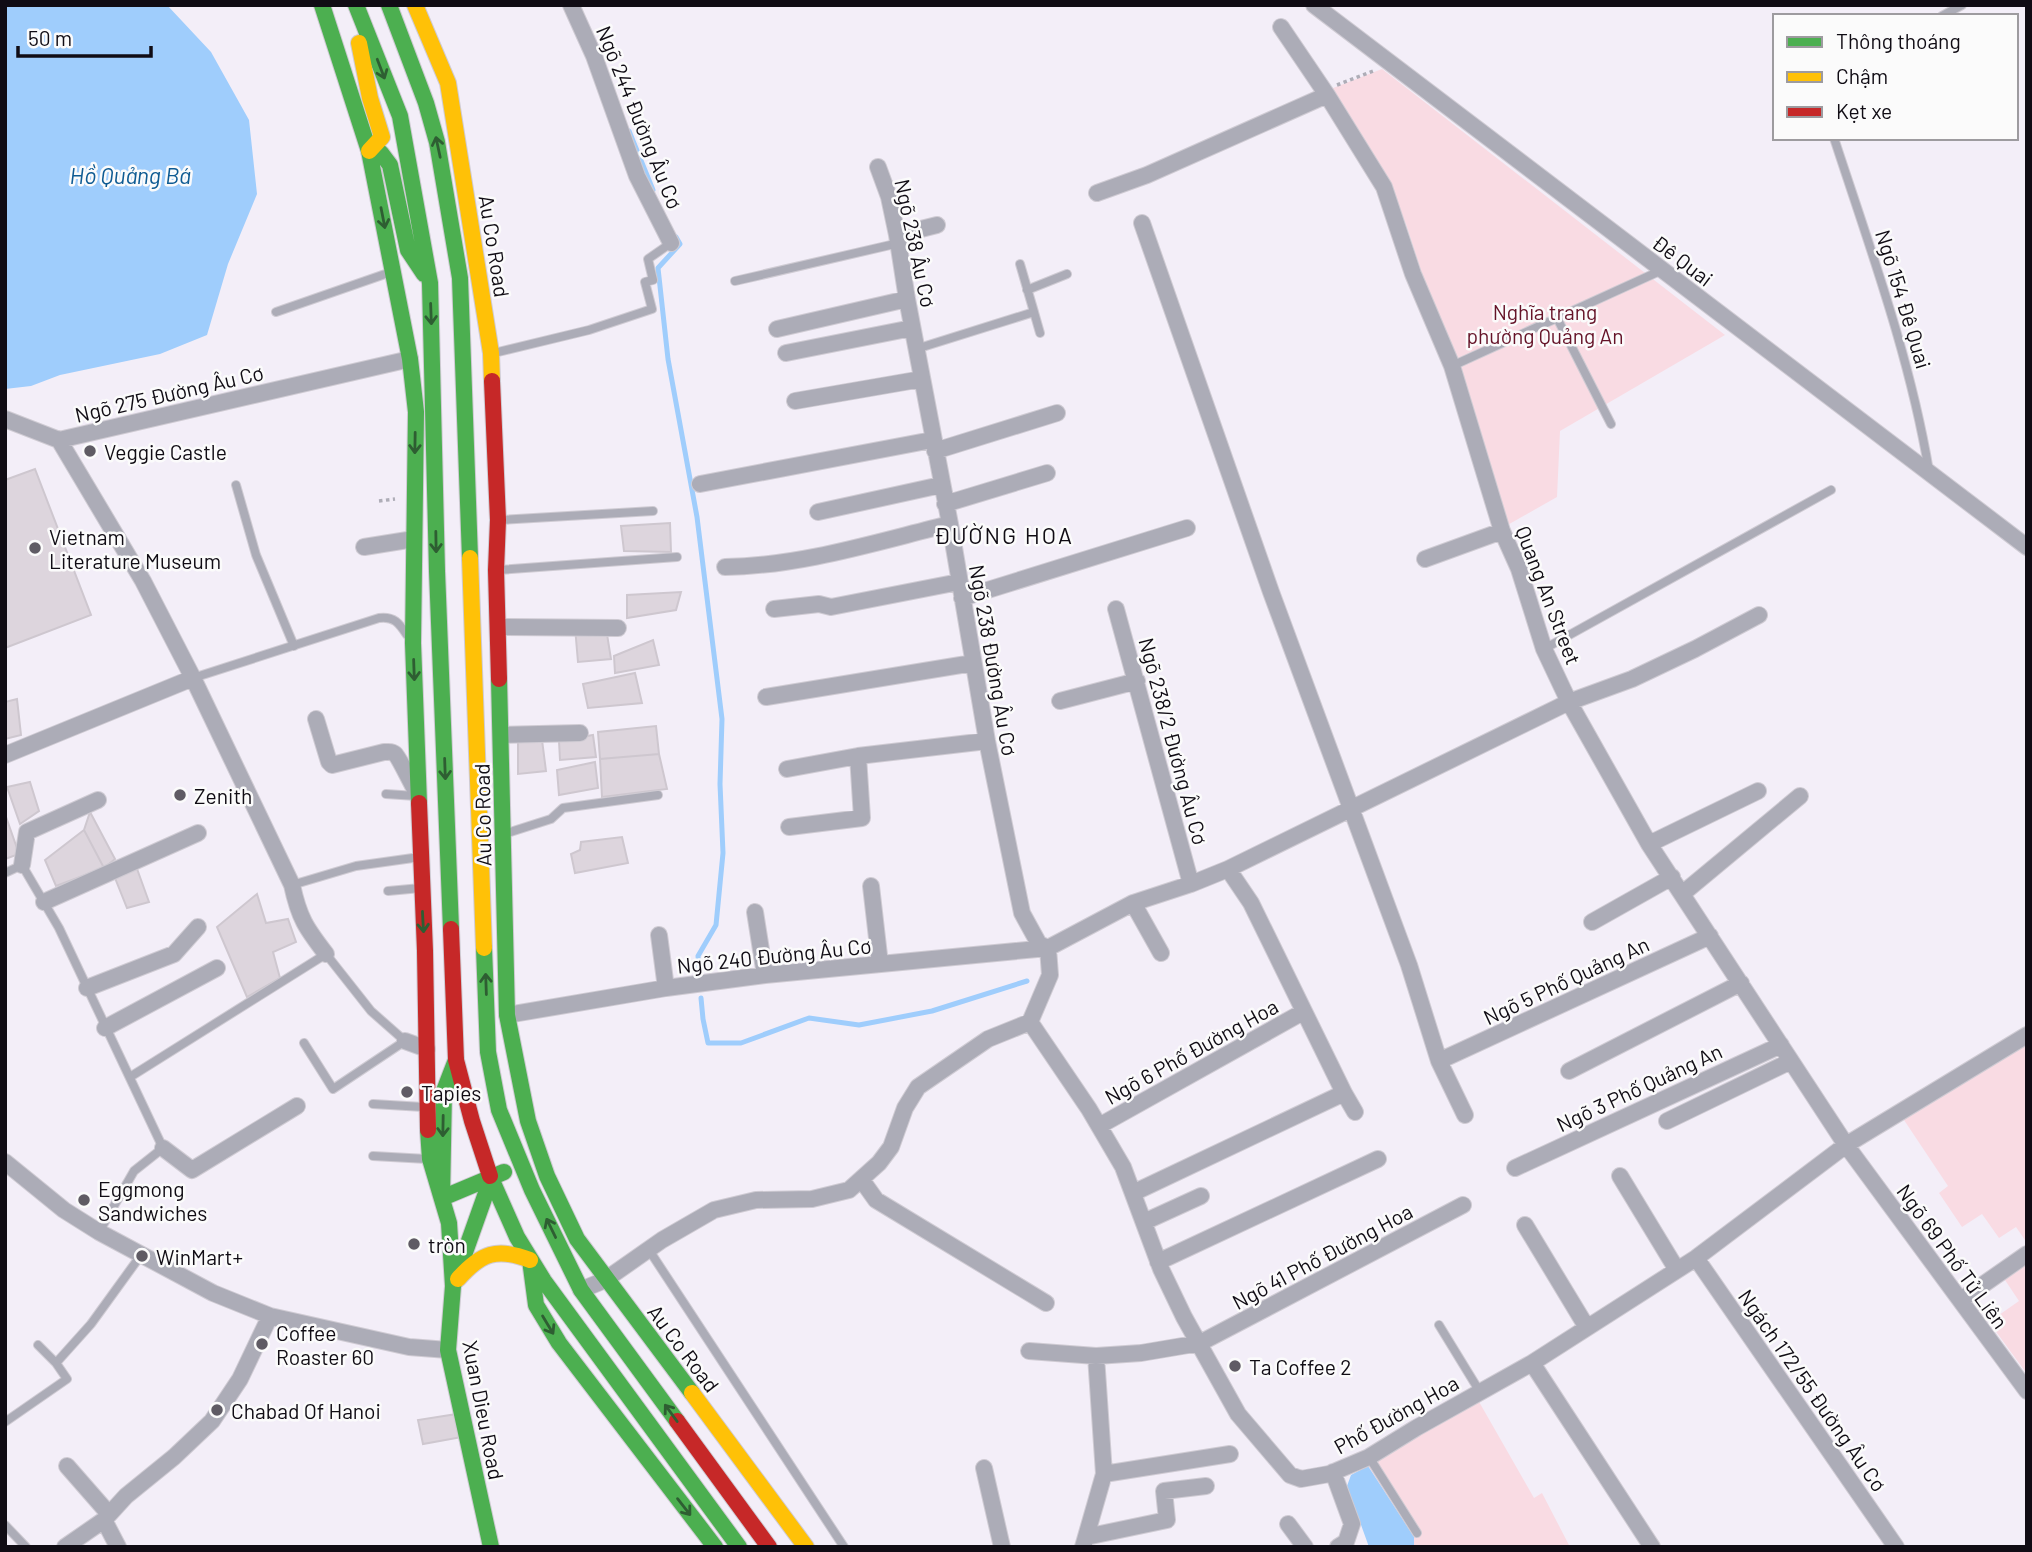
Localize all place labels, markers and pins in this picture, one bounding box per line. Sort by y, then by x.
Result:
place label: Veggie Castle [104,439,227,464]
marker: Veggie Castle [82,443,98,459]
place label: Vietnam Literature Museum [49,524,221,573]
marker: Vietnam Literature Museum [27,540,43,556]
place label: Zenith [194,783,252,808]
marker: Zenith [172,787,188,803]
place label: Tapies [421,1080,481,1105]
marker: Tapies [399,1084,415,1100]
place label: Eggmong Sandwiches [98,1176,207,1225]
marker: Eggmong Sandwiches [76,1192,92,1208]
place label: tròn [428,1232,466,1257]
marker: tròn [406,1236,422,1252]
place label: WinMart+ [156,1244,243,1269]
marker: WinMart+ [134,1248,150,1264]
place label: Coffee Roaster 60 [276,1320,374,1369]
marker: Coffee Roaster 60 [254,1336,270,1352]
place label: Ta Coffee 2 [1249,1354,1351,1379]
marker: Ta Coffee 2 [1227,1358,1243,1374]
place label: Chabad Of Hanoi [231,1398,381,1423]
marker: Chabad Of Hanoi [209,1402,225,1418]

